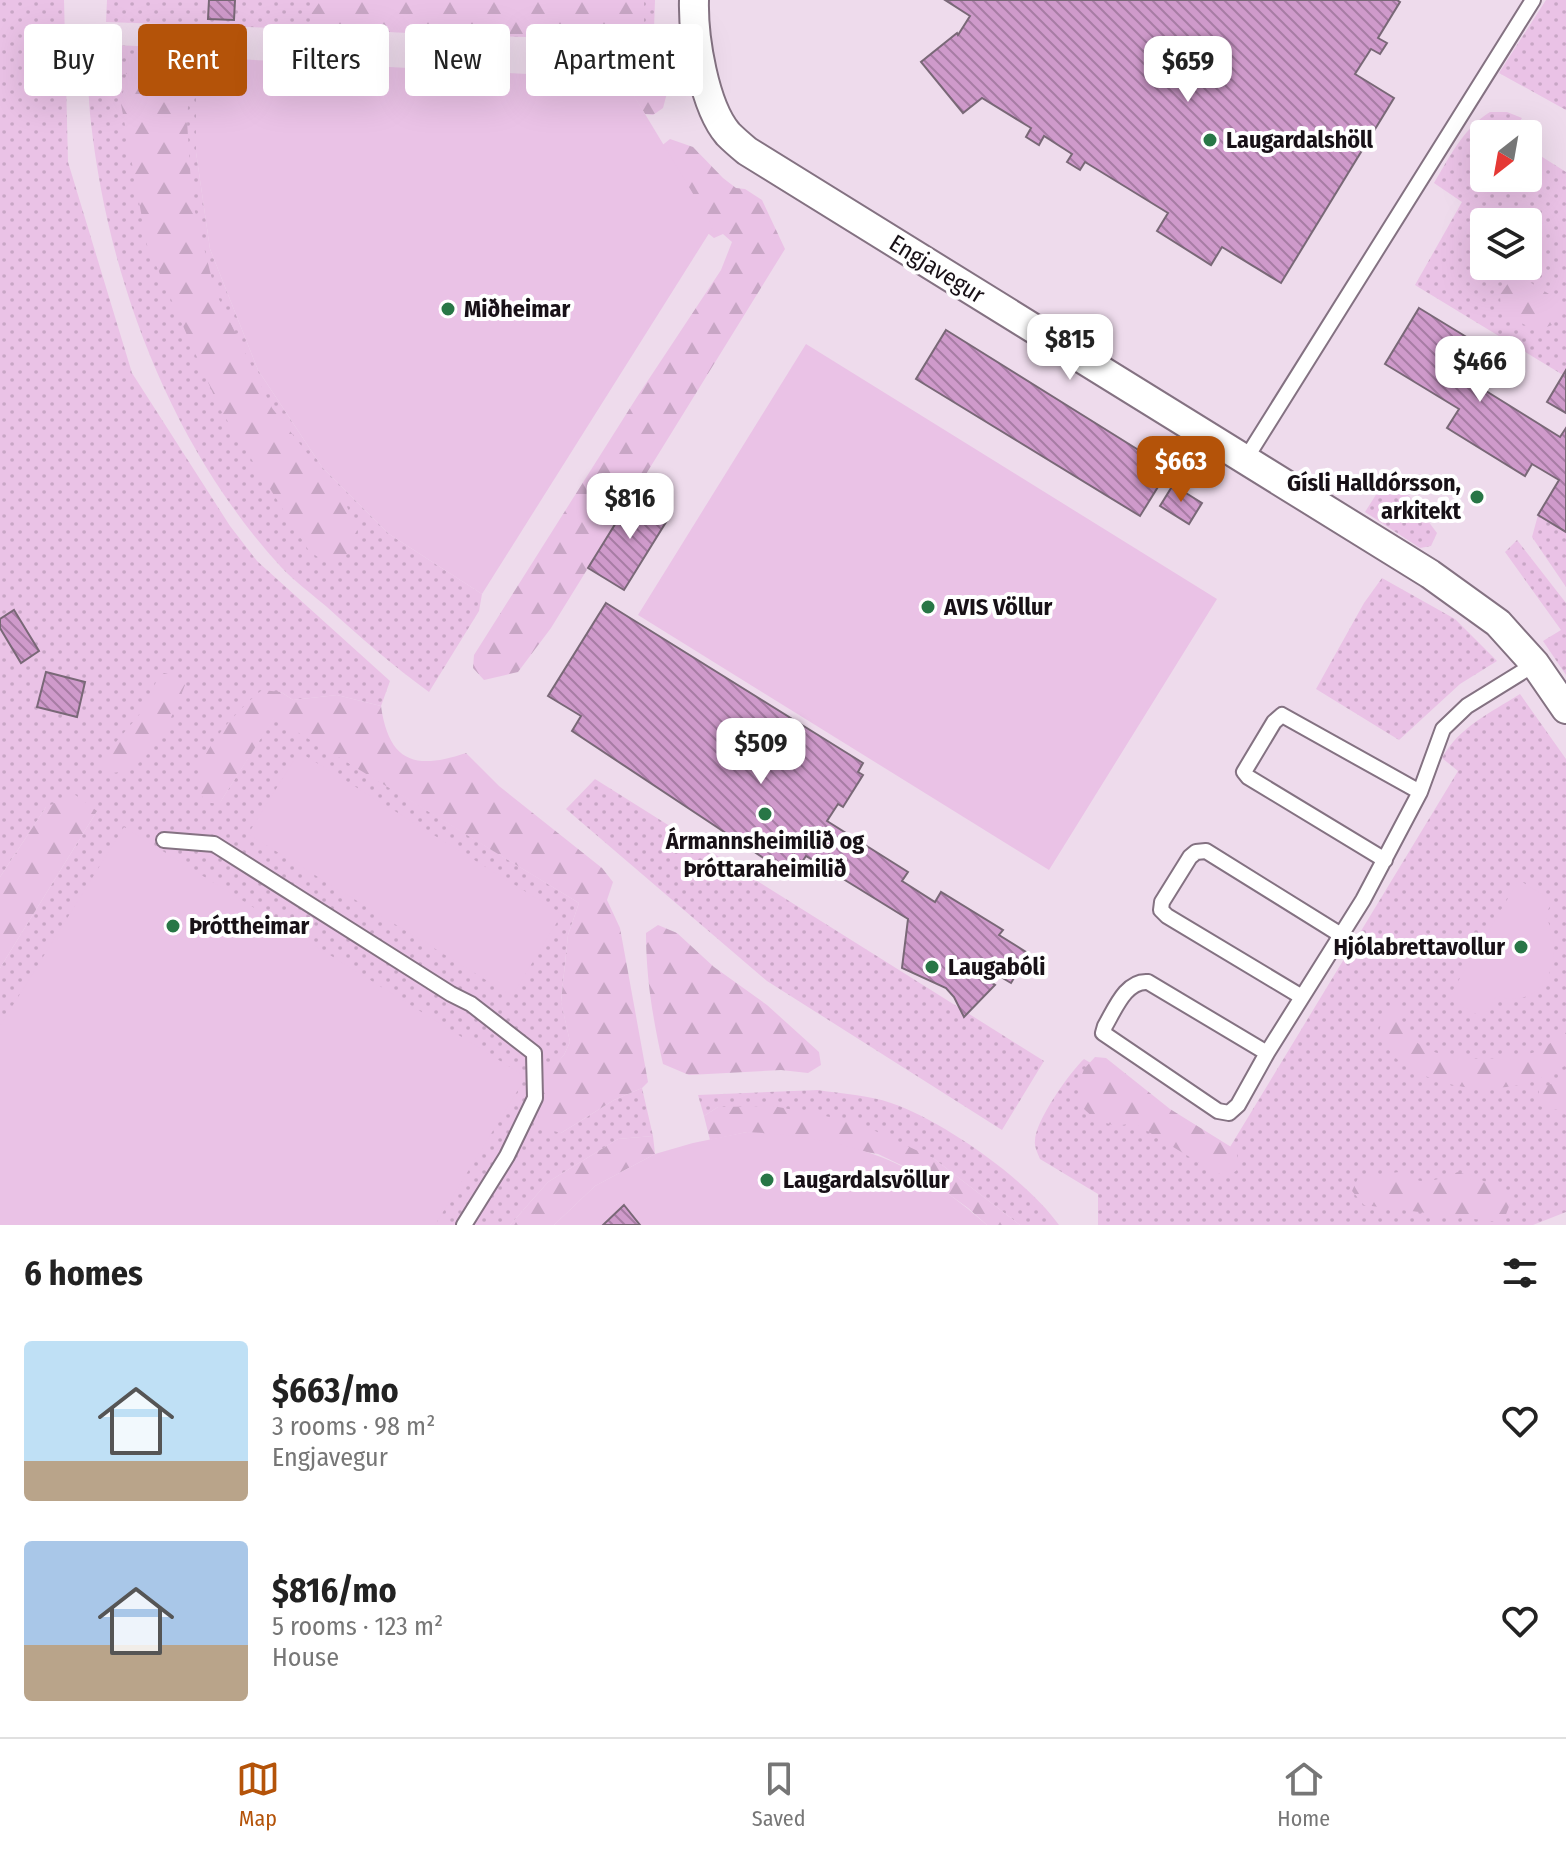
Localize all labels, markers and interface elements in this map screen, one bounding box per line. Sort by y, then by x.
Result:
chip: Buy [24,24,122,96]
chip: Rent [138,24,247,96]
chip: Filters [263,24,389,96]
chip: New [405,24,510,96]
chip: Apartment [526,24,703,96]
pin: $659 [1141,36,1235,104]
text: $659 [1162,46,1214,77]
north arrow [1470,120,1542,192]
map controls [1470,120,1542,280]
place label: Laugardalshöll [1226,126,1374,154]
marker: Laugardalshöll [1201,131,1219,149]
button: layers [1470,208,1542,280]
street label: Engjavegur [884,229,990,309]
place label: Miðheimar [464,295,570,323]
marker: Miðheimar [439,300,457,318]
pin: $815 [1023,314,1117,382]
text: $815 [1045,324,1095,355]
pin: $466 [1433,336,1527,404]
text: $466 [1453,346,1507,377]
pin: $663 [1134,436,1228,504]
text: $663 [1155,446,1207,477]
place label: Gísli Halldórsson, arkitekt [1287,469,1462,525]
pin: $816 [583,473,677,541]
text: $816 [605,483,655,514]
marker: Gísli Halldórsson, arkitekt [1468,488,1486,506]
place label: AVIS Völlur [943,593,1052,621]
marker: AVIS Völlur [919,598,937,616]
pin: $509 [714,718,808,786]
text: $509 [734,728,788,759]
marker: Ármannsheimilið og Þróttaraheimilið [756,805,774,823]
place label: Ármannsheimilið og Þróttaraheimilið [665,826,864,883]
place label: Þróttheimar [189,912,310,940]
marker: Þróttheimar [164,917,182,935]
place label: Hjólabrettavollur [1333,933,1505,961]
marker: Hjólabrettavollur [1512,938,1530,956]
place label: Laugabóli [948,953,1045,981]
marker: Laugabóli [923,958,941,976]
place label: Laugardalsvöllur [783,1166,950,1194]
marker: Laugardalsvöllur [758,1171,776,1189]
icon: filters [1498,1251,1542,1295]
text: 6 homes [24,1253,143,1294]
text: $663/mo [272,1370,399,1411]
icon: home [88,1373,184,1469]
icon: heart [1498,1399,1542,1443]
text: 3 rooms · 98 m² [272,1411,435,1442]
text: Engjavegur [272,1442,388,1473]
text: $816/mo [272,1570,397,1611]
icon: home [88,1573,184,1669]
icon: heart [1498,1599,1542,1643]
text: 5 rooms · 123 m² [272,1611,443,1642]
text: House [272,1642,339,1673]
tab: Map [236,1757,280,1832]
tab: Saved [752,1757,806,1832]
tab: Home [1277,1757,1330,1832]

